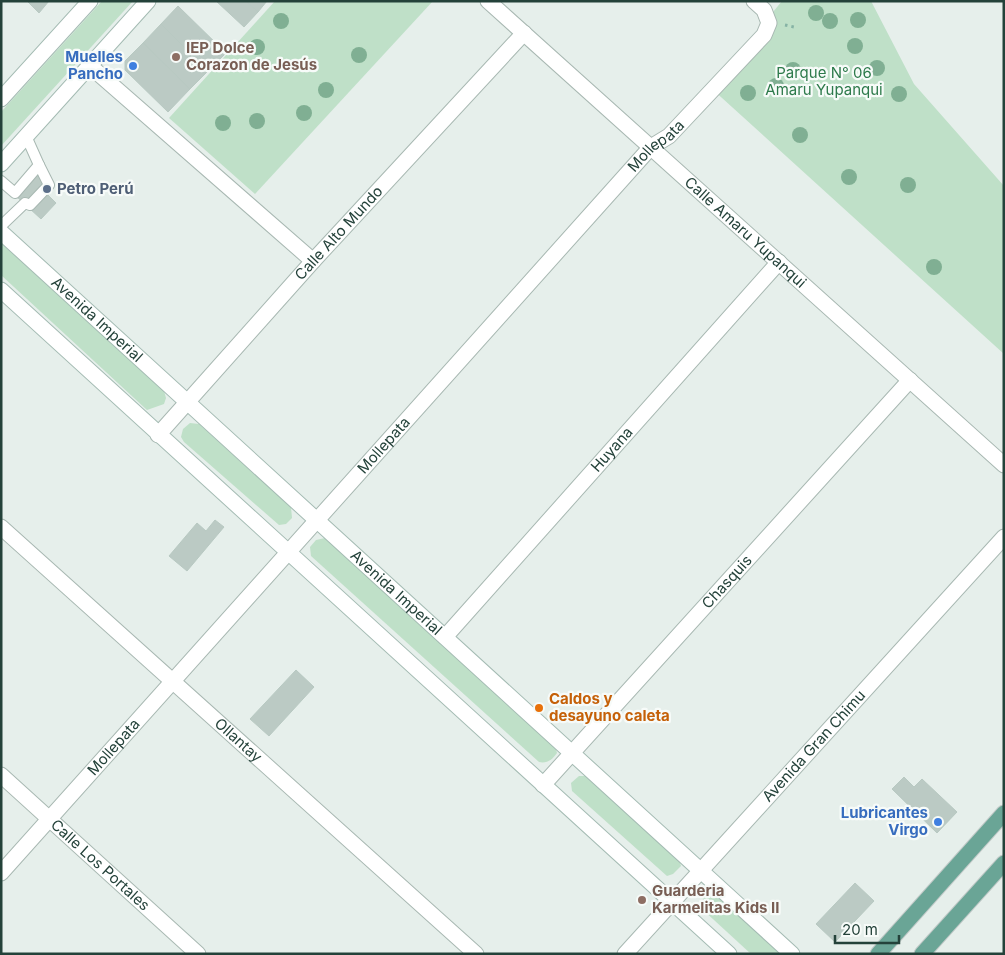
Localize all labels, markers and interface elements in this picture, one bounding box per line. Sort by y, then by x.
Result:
place label: IEP Dolce Corazon de Jesús [186,38,317,74]
place label: Muelles Pancho [65,47,123,83]
marker: IEP Dolce Corazon de Jesús [170,51,182,63]
marker: Muelles Pancho [127,60,139,72]
park label: Parque N° 06 Amaru Yupanqui [765,63,883,99]
street label: Mollepata [623,116,688,176]
street label: Calle Amaru Yupanqui [681,172,810,292]
place label: Petro Perú [57,179,134,198]
street label: Calle Alto Mundo [290,182,387,284]
marker: Petro Perú [41,183,53,195]
street label: Avenida Imperial [48,273,147,366]
street label: Mollepata [353,413,414,477]
street label: Huyana [586,423,637,476]
street label: Avenida Imperial [347,546,446,639]
street label: Chasquis [697,551,756,612]
street label: Avenida Gran Chimu [758,686,869,806]
place label: Caldos y desayuno caleta [549,689,670,725]
marker: Caldos y desayuno caleta [533,702,545,714]
street label: Mollepata [83,714,144,779]
street label: Ollantay [211,714,267,767]
place label: Lubricantes Virgo [841,803,928,839]
street label: Calle Los Portales [47,815,154,915]
marker: Lubricantes Virgo [932,816,944,828]
place label: Guarderia Karmelitas Kids II [652,881,780,917]
marker: Guarderia Karmelitas Kids II [636,894,648,906]
scale bar [835,912,899,944]
text: 20 m [842,920,878,939]

